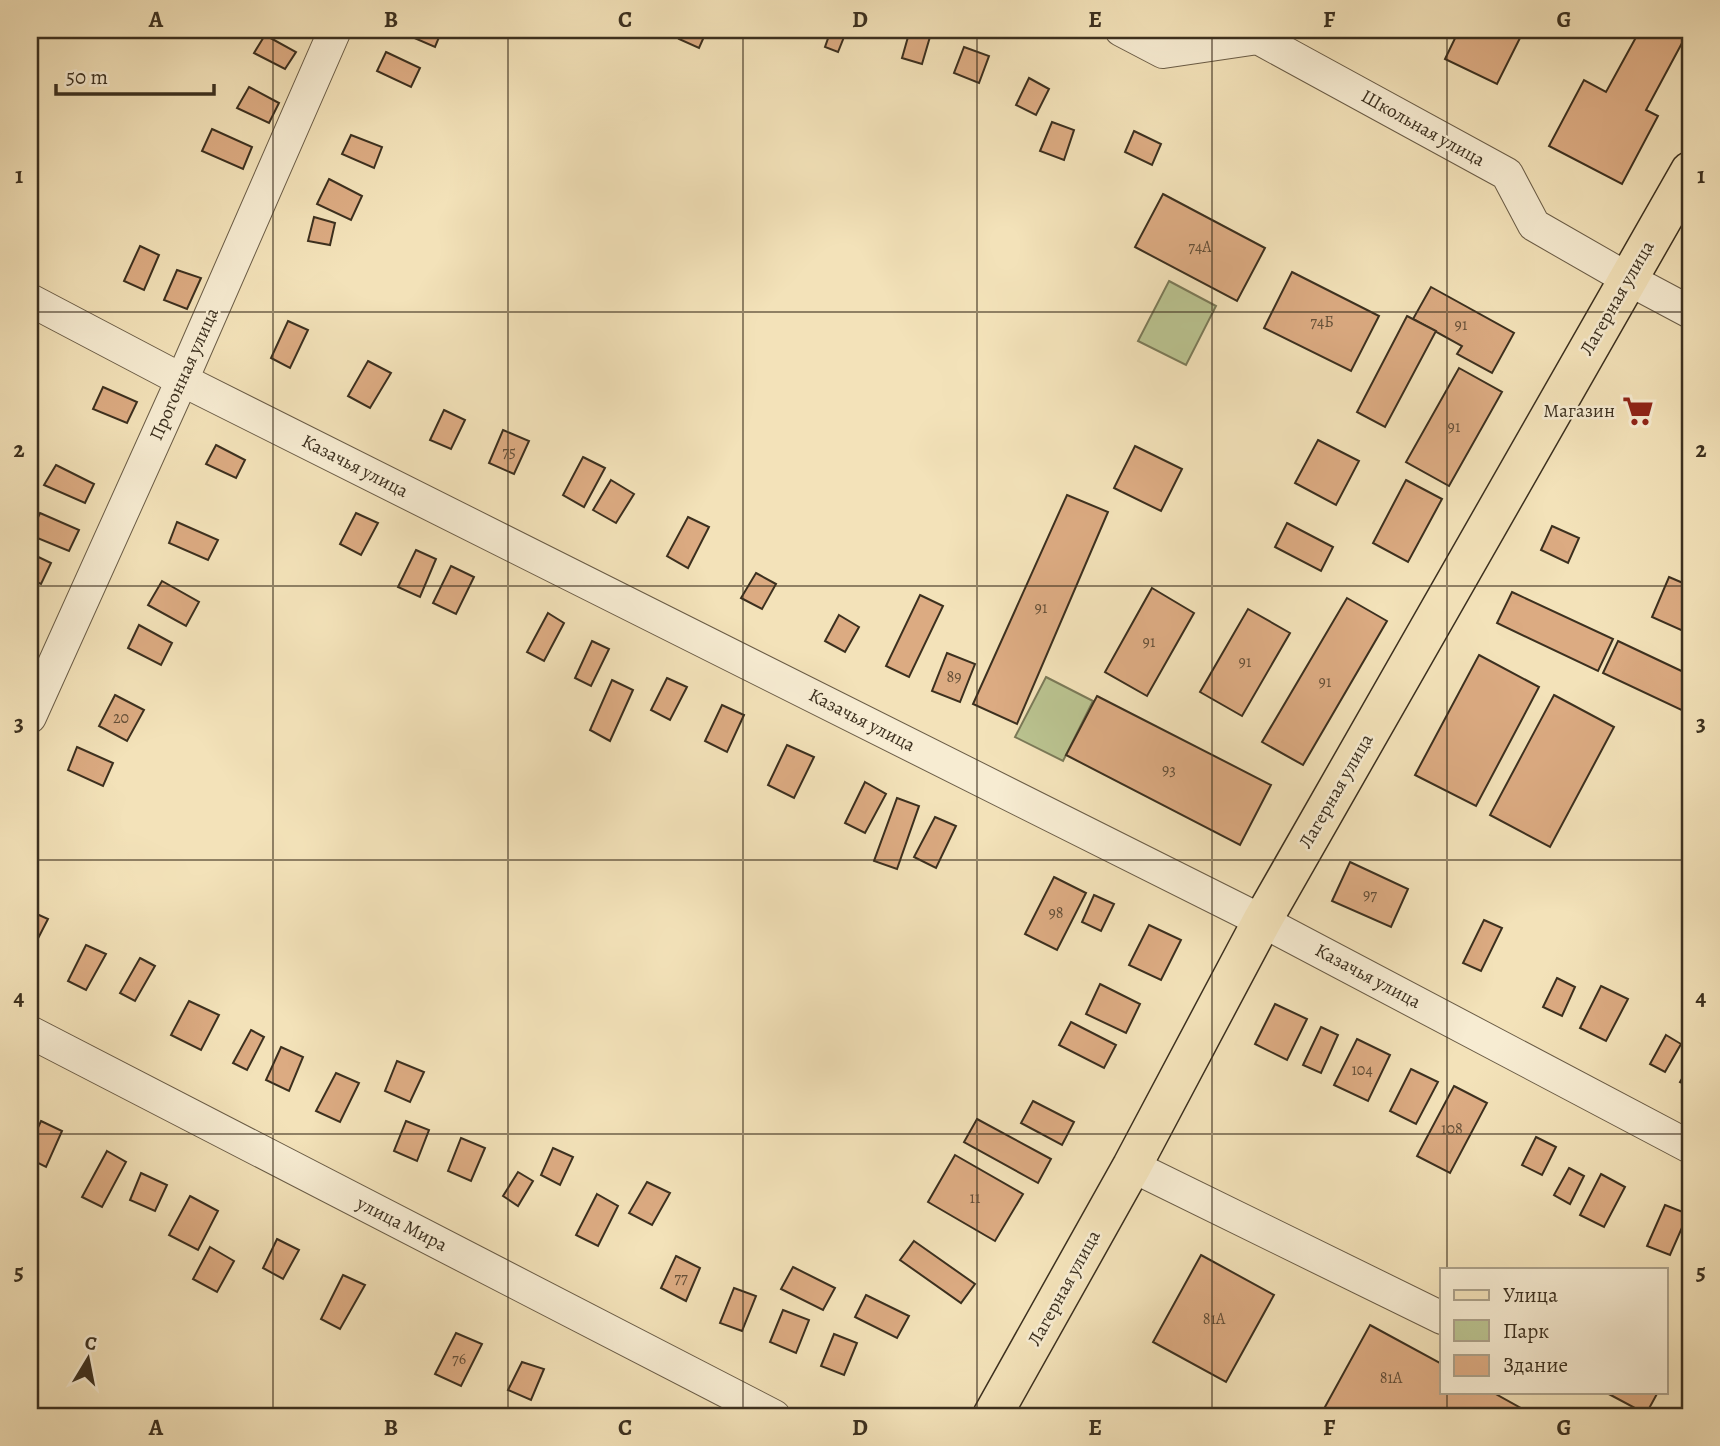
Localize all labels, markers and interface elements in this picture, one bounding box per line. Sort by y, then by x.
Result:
text: A [148,4,164,35]
text: B [384,4,398,35]
text: C [618,4,632,35]
text: D [852,4,868,35]
text: E [1088,4,1102,35]
text: F [1323,4,1336,35]
text: G [1556,4,1572,35]
scale bar [56,52,214,96]
text: 50 m [66,63,108,91]
street label: Школьная улица [1356,83,1490,173]
text: 1 [15,160,23,191]
text: 1 [1697,160,1705,191]
house number: 74А [1188,236,1212,258]
street label: Лагерная улица [1574,236,1661,360]
street label: Прогонная улица [143,303,225,445]
house number: 74Б [1310,311,1334,333]
house number: 91 [1455,314,1468,336]
supermarket icon: Магазин [1621,394,1655,428]
place label: Магазин [1543,398,1615,424]
house number: 91 [1448,416,1461,438]
street label: Казачья улица [297,428,413,504]
text: 2 [13,434,25,465]
text: 2 [1695,434,1707,465]
house number: 75 [502,441,516,463]
house number: 91 [1035,597,1048,619]
house number: 91 [1143,631,1156,653]
house number: 91 [1239,651,1252,673]
house number: 89 [946,666,962,688]
house number: 91 [1319,671,1332,693]
street label: Казачья улица [804,682,920,758]
house number: 20 [113,707,129,729]
text: 3 [14,708,24,739]
text: 3 [1696,708,1706,739]
street label: Лагерная улица [1293,729,1380,853]
house number: 93 [1162,759,1176,781]
house number: 97 [1363,884,1377,906]
house number: 98 [1048,902,1064,924]
street label: Казачья улица [1310,937,1426,1015]
text: 4 [14,982,25,1013]
text: 4 [1696,982,1707,1013]
house number: 104 [1351,1059,1373,1081]
house number: 108 [1441,1118,1463,1140]
house number: 11 [970,1187,981,1209]
street label: улица Мира [352,1190,452,1258]
street label: Лагерная улица [1021,1225,1107,1351]
text: 5 [14,1256,24,1287]
text: 5 [1696,1256,1706,1287]
house number: 77 [674,1267,688,1289]
legend [1440,1268,1668,1394]
text: Улица [1503,1281,1558,1309]
house number: 81А [1203,1308,1226,1330]
text: Парк [1503,1317,1549,1345]
north arrow [52,1324,122,1394]
text: С [83,1329,99,1357]
house number: 76 [452,1348,466,1370]
text: Здание [1503,1351,1568,1379]
house number: 81А [1380,1367,1403,1389]
text: A [148,1412,164,1443]
text: B [384,1412,398,1443]
text: C [618,1412,632,1443]
text: D [852,1412,868,1443]
text: E [1088,1412,1102,1443]
text: F [1323,1412,1336,1443]
text: G [1556,1412,1572,1443]

